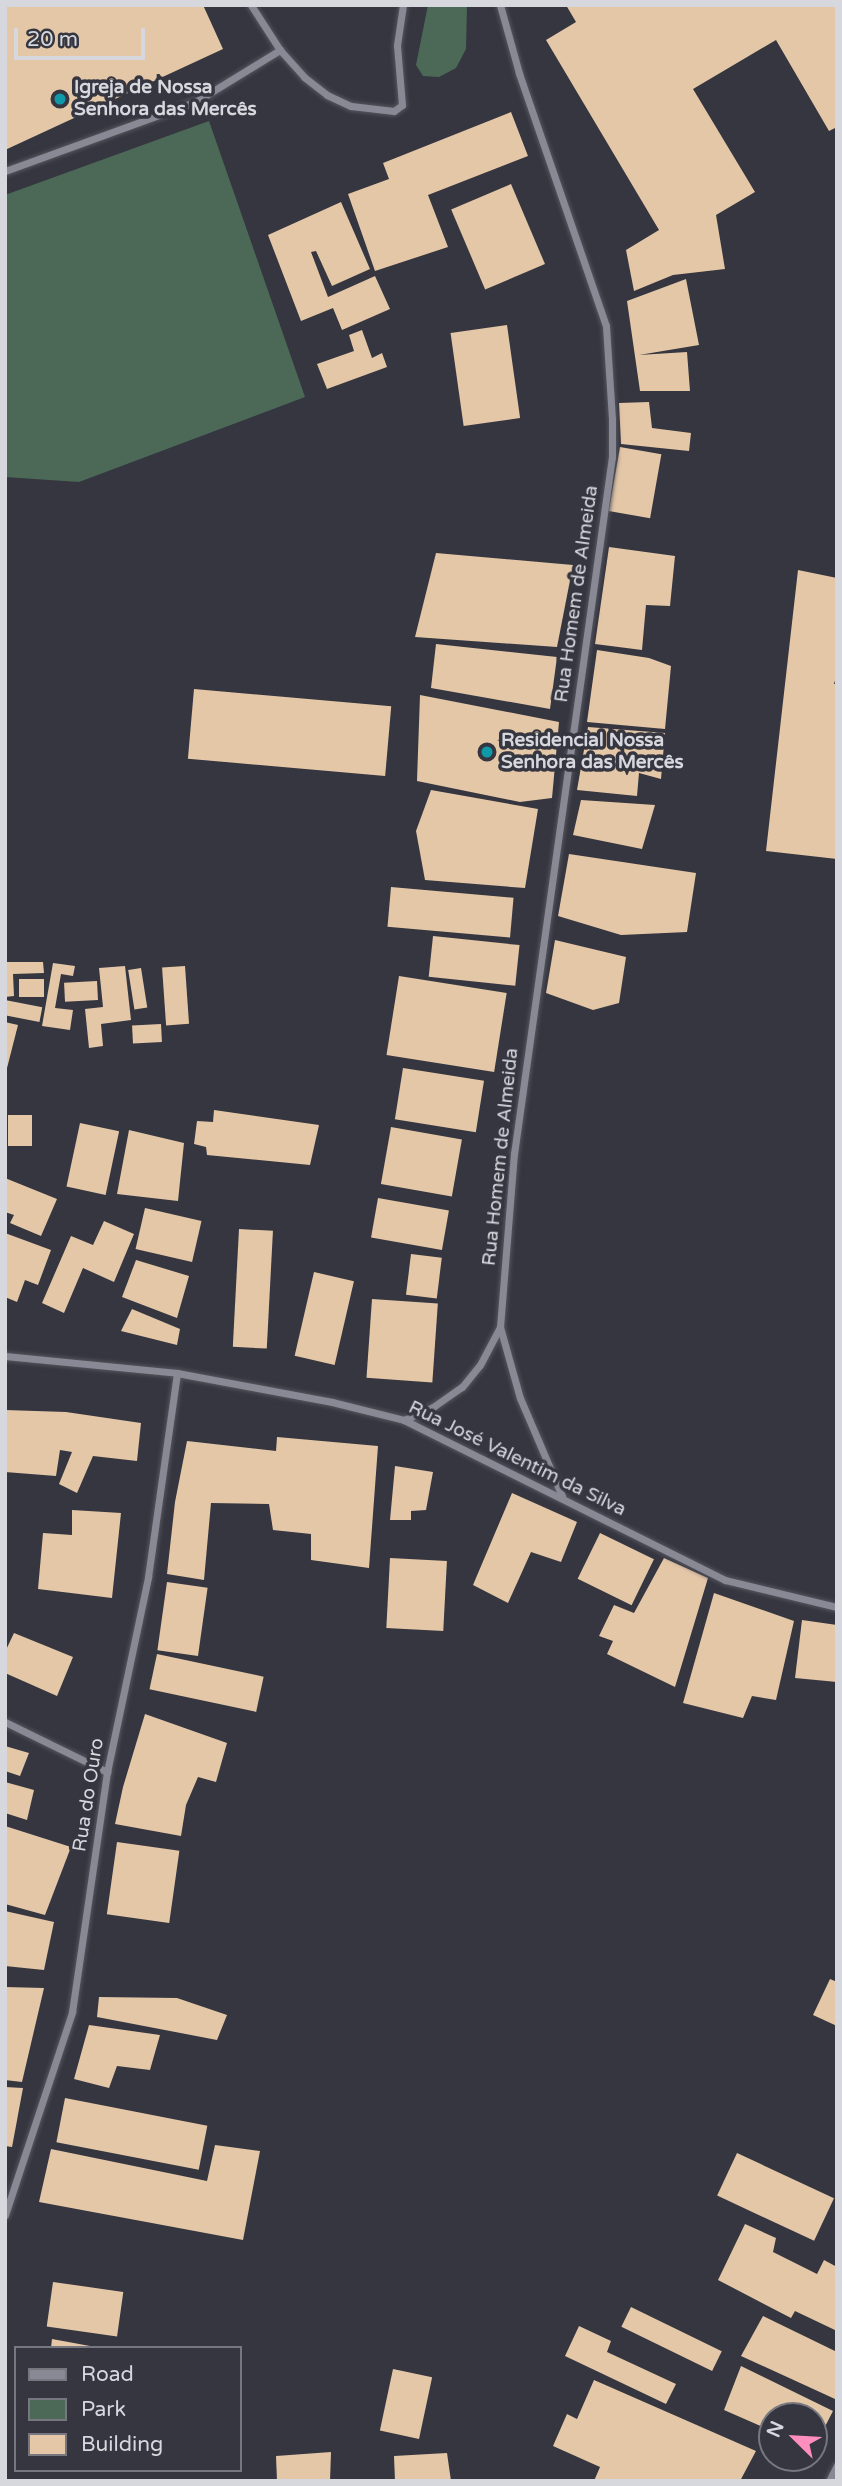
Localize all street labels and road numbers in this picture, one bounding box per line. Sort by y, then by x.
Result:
street label: Rua Homem de Almeida [550,484,604,704]
street label: Rua Homem de Almeida [478,1047,524,1267]
street label: Rua José Valentim da Silva [405,1396,629,1522]
street label: Rua do Ouro [69,1737,109,1853]

